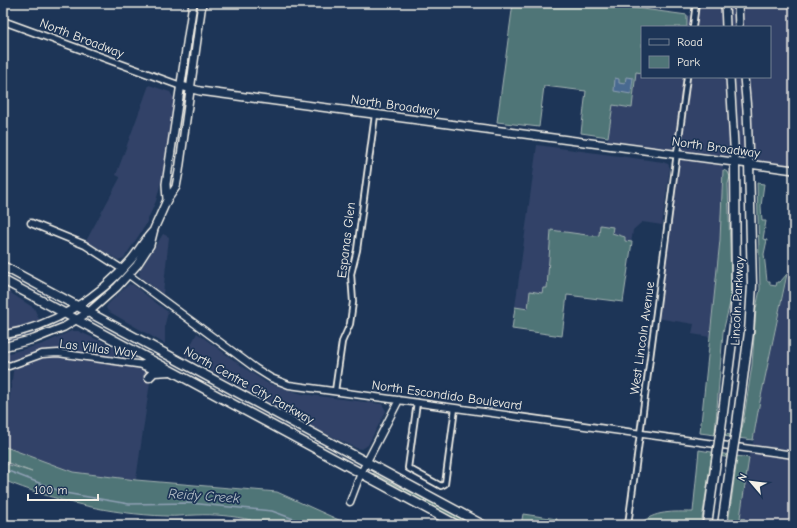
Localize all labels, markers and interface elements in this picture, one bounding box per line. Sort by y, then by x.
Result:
street label: North Broadway [38,15,126,61]
legend [641,26,771,78]
text: Road [677,35,703,49]
text: Park [677,55,700,69]
street label: North Broadway [350,91,440,119]
street label: North Broadway [671,133,761,161]
street label: Espanas Glen [334,201,358,279]
street label: Lincoln Parkway [727,256,747,346]
street label: West Lincoln Avenue [627,280,657,396]
street label: Las Villas Way [59,336,138,360]
street label: North Centre City Parkway [181,343,317,427]
street label: North Escondido Boulevard [371,377,523,413]
north arrow [731,462,771,502]
text: N [735,471,750,484]
scale bar [28,476,98,502]
text: 100 m [34,483,67,497]
water label: Reidy Creek [168,485,240,507]

